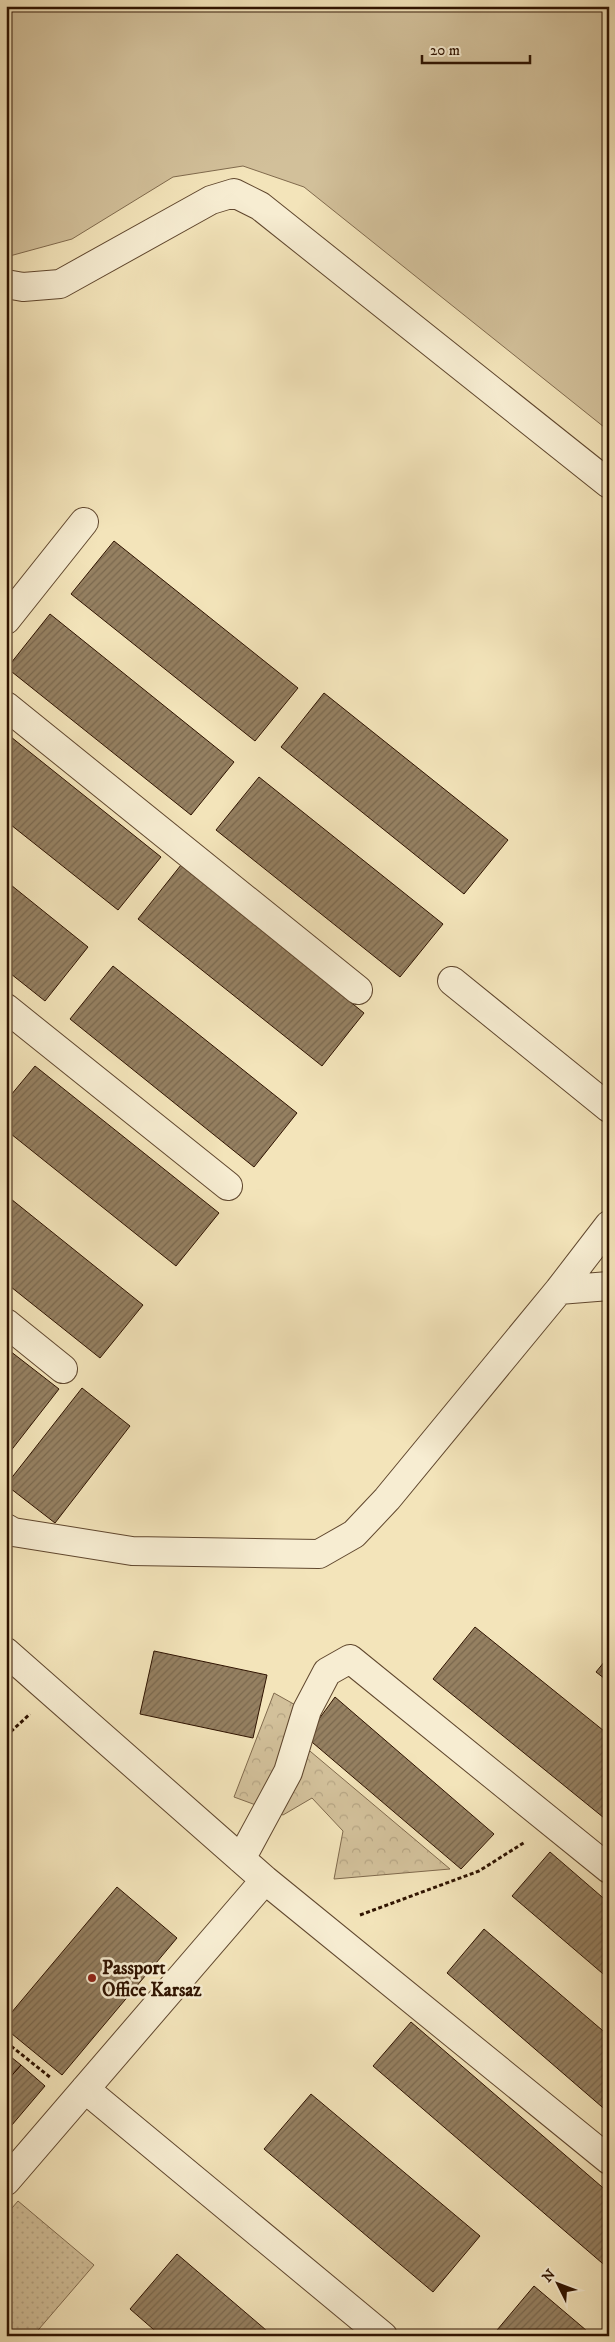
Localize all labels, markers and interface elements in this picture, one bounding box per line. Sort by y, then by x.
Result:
scale bar [422,32,530,64]
text: 20 m [430,41,460,60]
place label: Passport Office Karsaz [102,1957,202,2002]
marker: Passport Office Karsaz [86,1972,98,1984]
north arrow [532,2260,582,2310]
text: N [539,2265,560,2286]

